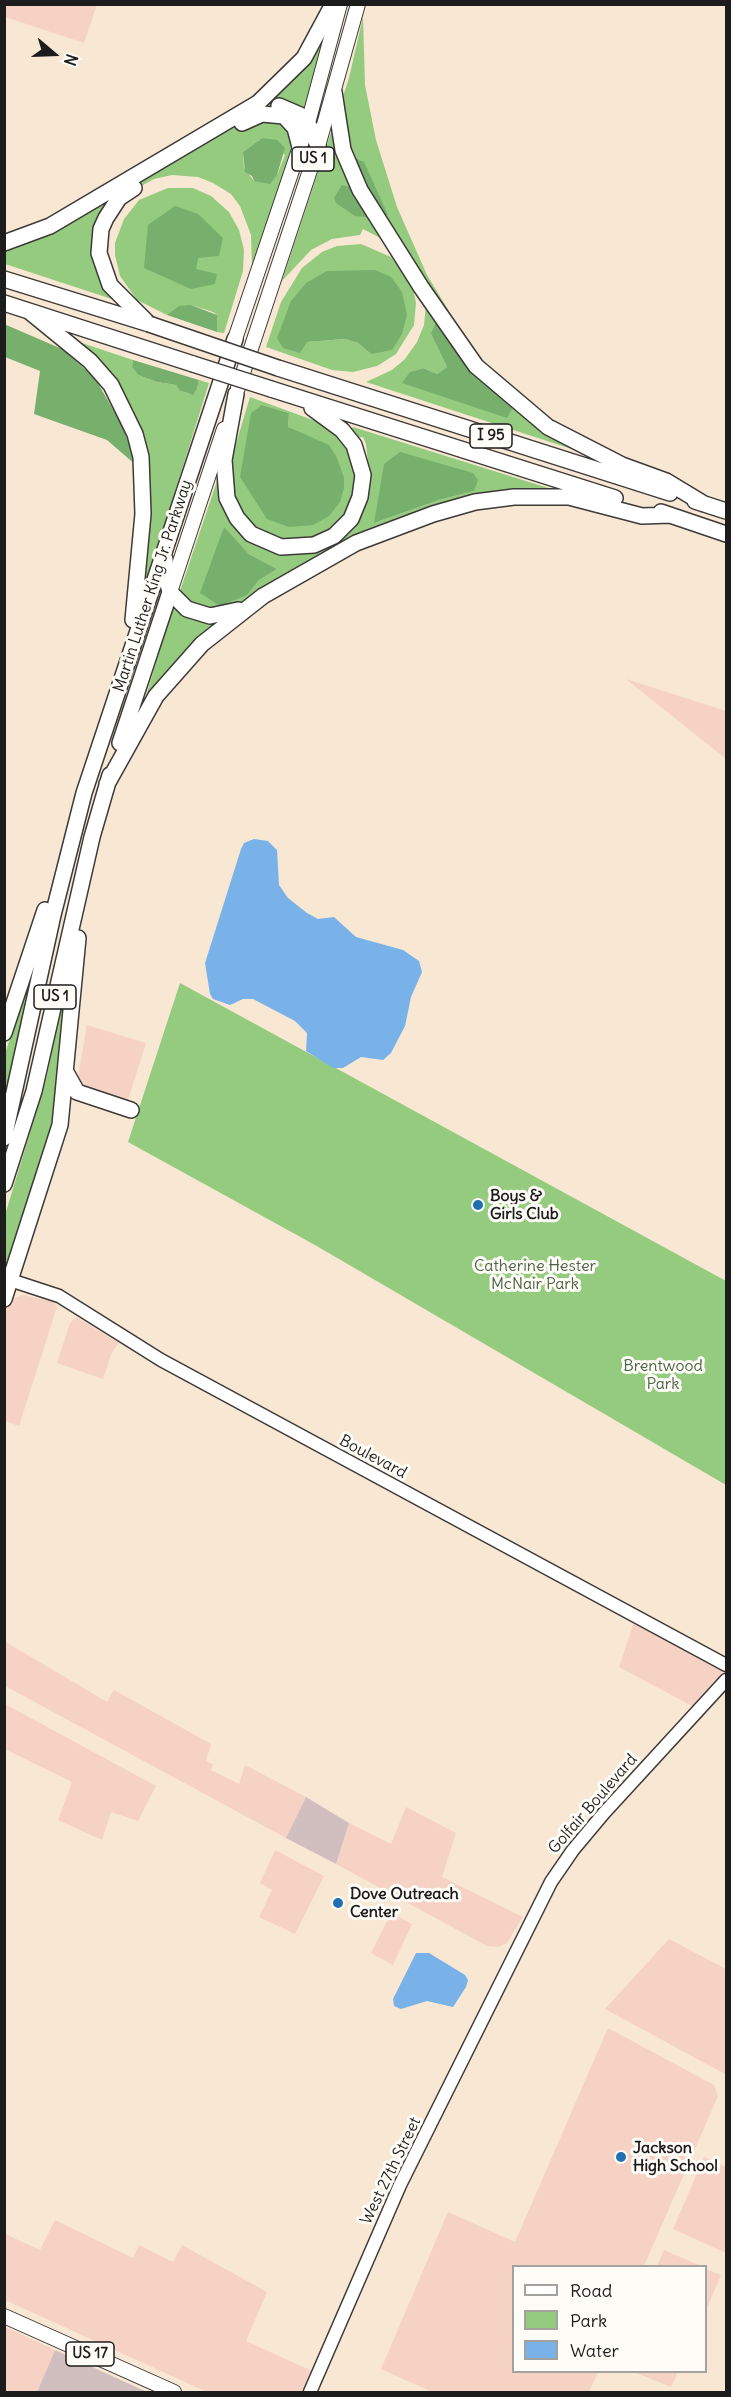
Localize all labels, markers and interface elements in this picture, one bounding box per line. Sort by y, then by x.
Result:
north arrow [24,24,84,84]
text: N [60,51,82,68]
road number: US 1 [292,147,334,171]
road number: I 95 [470,424,512,448]
street label: Martin Luther King Jr. Parkway [110,477,196,695]
road number: US 1 [34,985,76,1009]
place label: Boys & Girls Club [490,1186,559,1224]
marker: Boys & Girls Club [471,1198,485,1212]
park label: Catherine Hester McNair Park [474,1256,596,1294]
park label: Brentwood Park [623,1356,703,1394]
street label: Boulevard [336,1431,410,1483]
street label: Golfair Boulevard [544,1750,642,1858]
place label: Dove Outreach Center [350,1884,459,1922]
marker: Dove Outreach Center [331,1896,345,1910]
street label: West 27th Street [357,2114,425,2228]
place label: Jackson High School [633,2138,718,2176]
marker: Jackson High School [614,2150,628,2164]
legend [512,2265,707,2373]
text: Road [570,2279,612,2302]
text: Park [570,2309,607,2332]
text: Water [570,2339,619,2362]
road number: US 17 [66,2342,114,2366]

